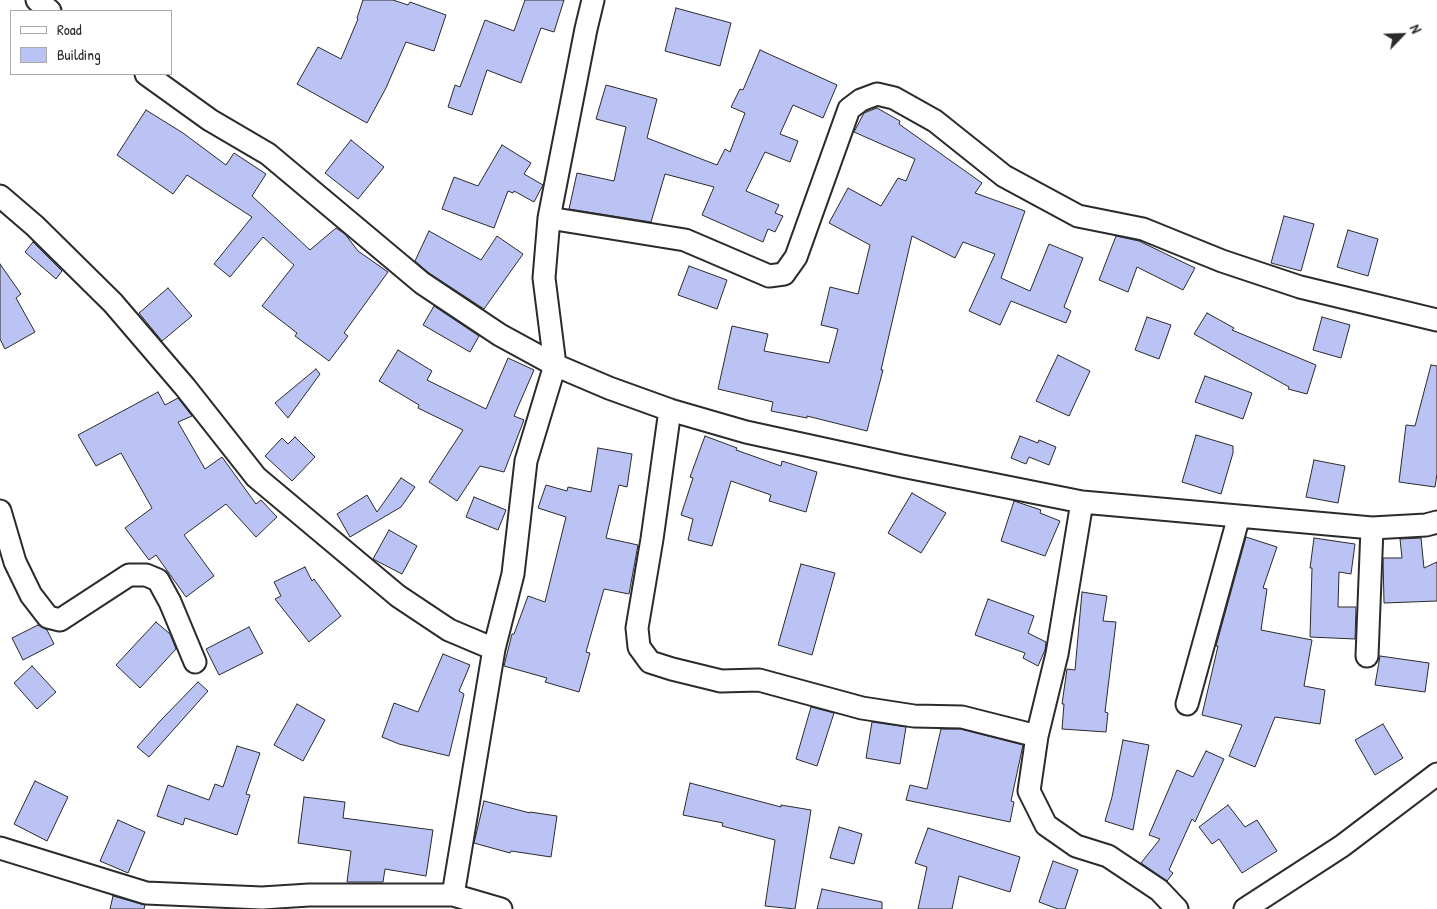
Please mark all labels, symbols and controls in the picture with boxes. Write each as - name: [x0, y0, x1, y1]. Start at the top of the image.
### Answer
- legend: [10, 10, 172, 75]
- north arrow: [1377, 10, 1427, 60]
- text: Road: [57, 19, 82, 40]
- text: N: [1406, 21, 1426, 36]
- text: Building: [57, 44, 101, 65]

